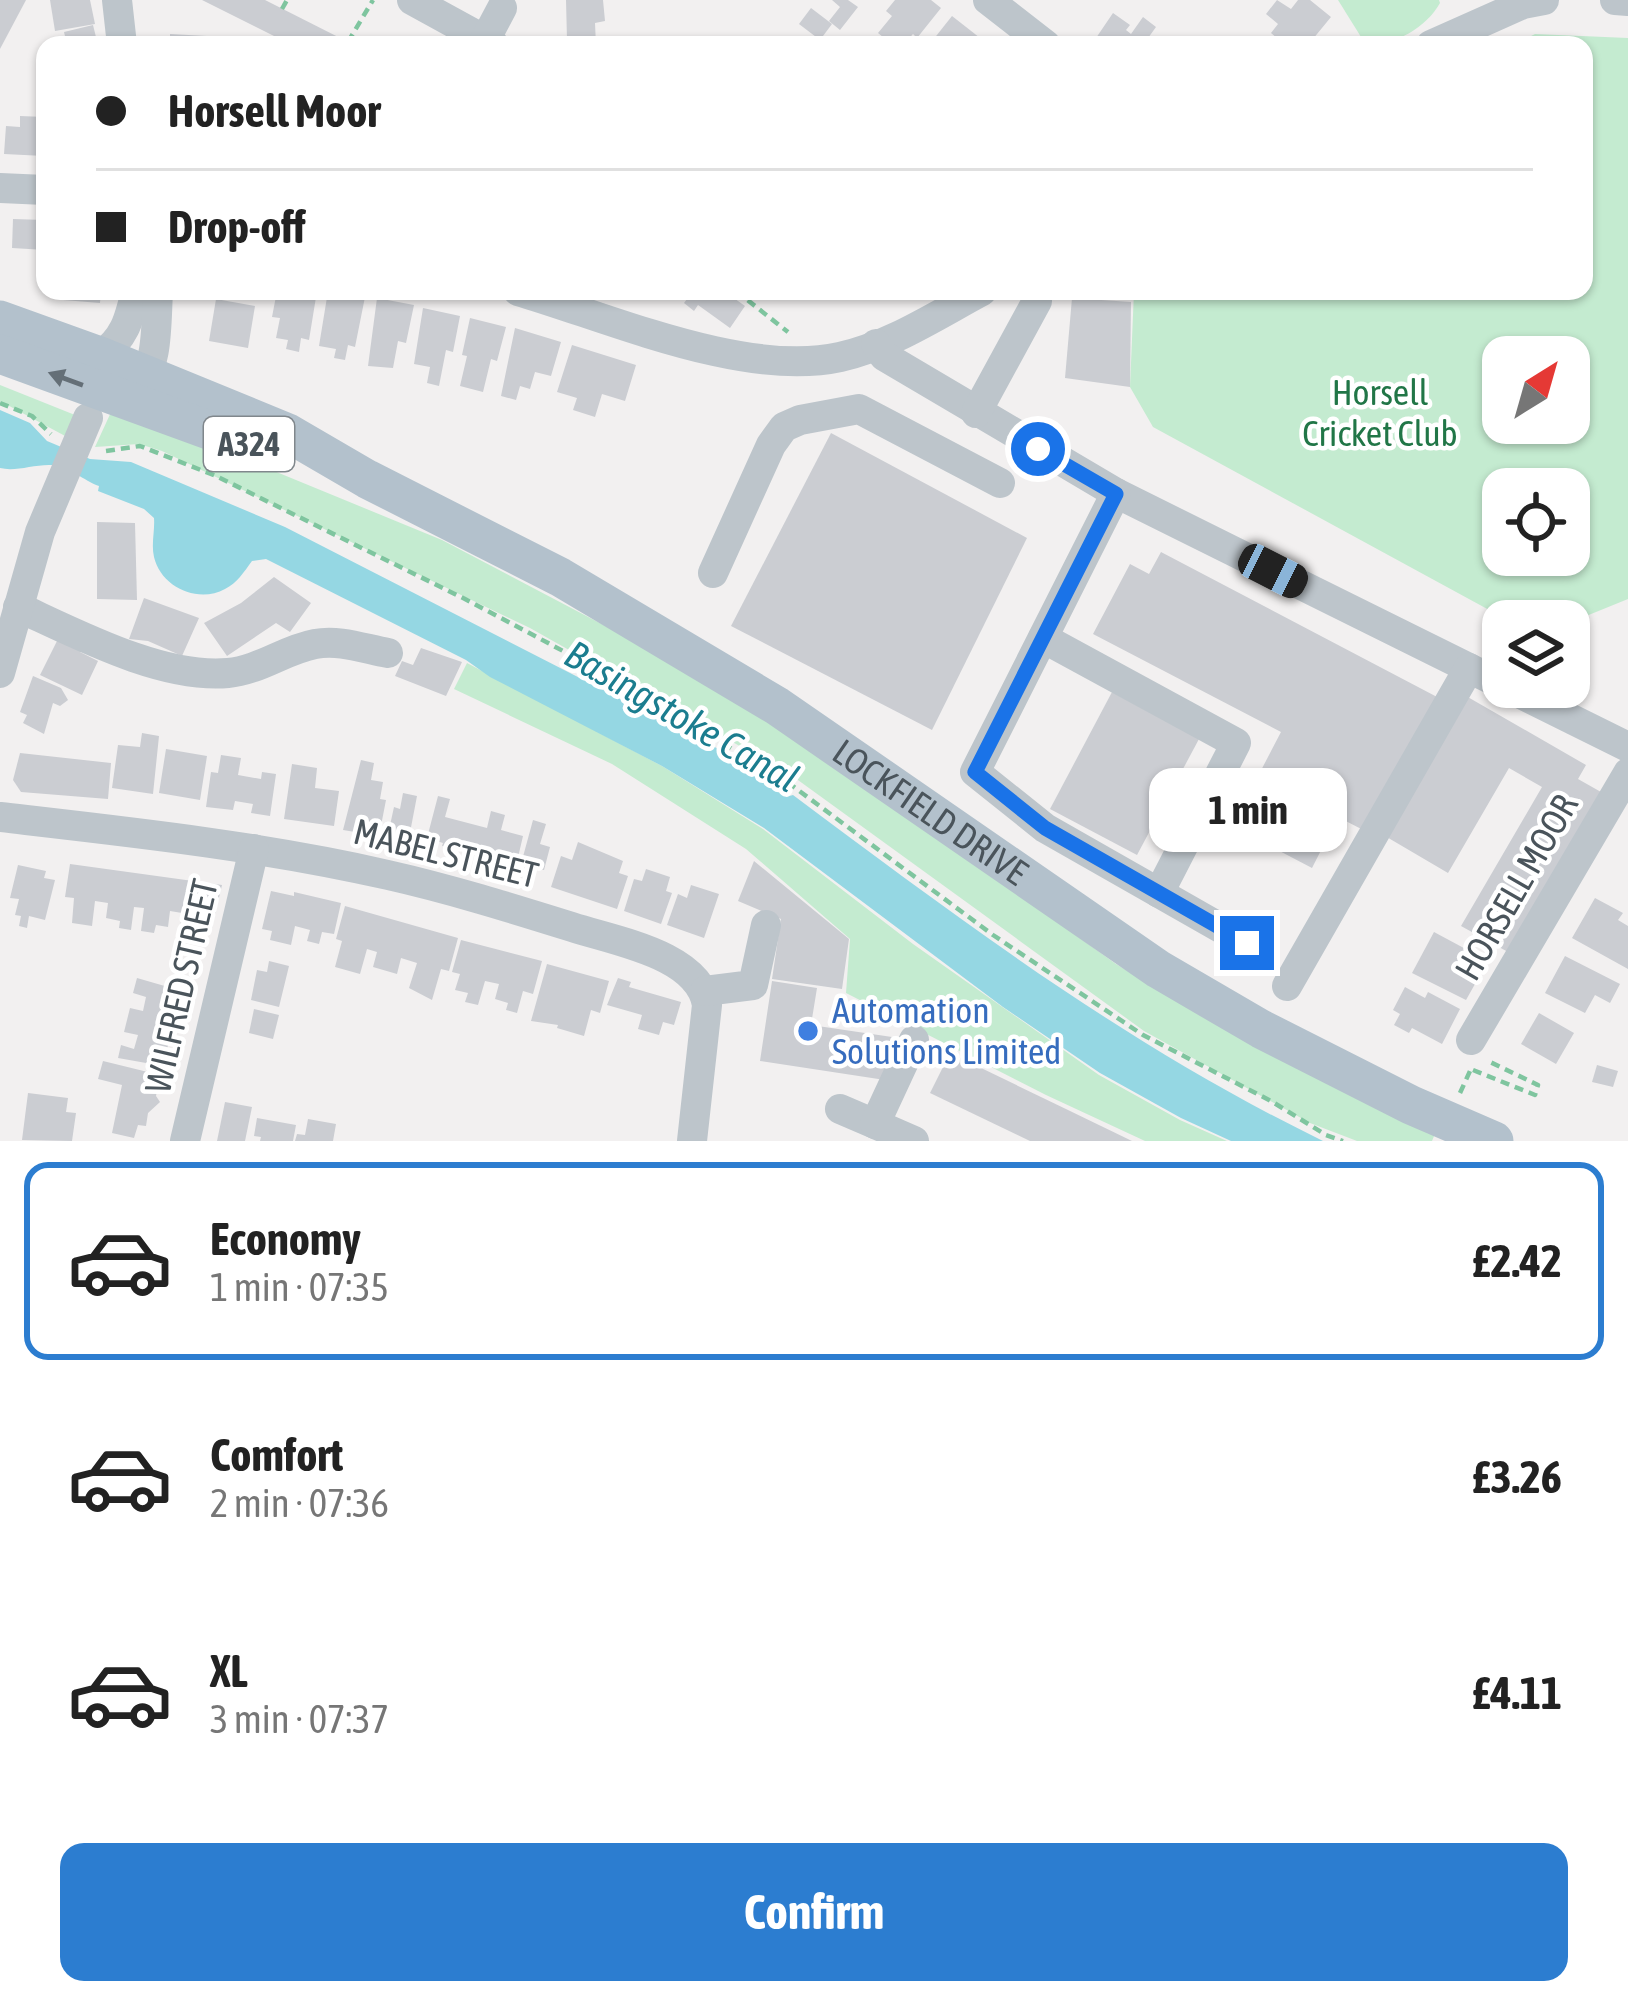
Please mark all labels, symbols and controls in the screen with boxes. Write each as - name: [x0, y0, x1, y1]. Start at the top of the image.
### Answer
- text: Horsell Moor: [168, 85, 381, 137]
- text: Drop-off: [168, 201, 306, 253]
- north arrow: [1482, 336, 1590, 444]
- map controls: [1482, 336, 1590, 708]
- one-way arrow: [48, 369, 84, 387]
- park label: Horsell Cricket Club: [1302, 371, 1458, 454]
- road number: A324: [204, 417, 294, 471]
- route start: [1011, 422, 1065, 476]
- button: locate: [1482, 468, 1590, 576]
- car: [1233, 539, 1313, 603]
- button: layers: [1482, 600, 1590, 708]
- water label: Basingstoke Canal: [558, 631, 806, 801]
- street label: LOCKFIELD DRIVE: [825, 730, 1035, 893]
- callout: 1 min: [1148, 769, 1346, 853]
- street label: HORSELL MOOR: [1446, 787, 1586, 987]
- text: 1 min: [1208, 788, 1288, 832]
- street label: MABEL STREET: [349, 810, 543, 896]
- street label: WILFRED STREET: [136, 875, 226, 1097]
- route end: [1220, 916, 1274, 970]
- place label: Automation Solutions Limited: [832, 989, 1061, 1072]
- marker: Automation Solutions Limited: [795, 1018, 821, 1044]
- icon: car: [66, 1207, 174, 1315]
- text: Economy: [210, 1213, 361, 1265]
- text: £2.42: [1472, 1235, 1562, 1287]
- text: 1 min · 07:35: [210, 1265, 389, 1309]
- icon: car: [66, 1423, 174, 1531]
- text: Comfort: [210, 1429, 343, 1481]
- text: £3.26: [1472, 1451, 1562, 1503]
- text: 2 min · 07:36: [210, 1481, 389, 1525]
- icon: car: [66, 1639, 174, 1747]
- text: XL: [210, 1645, 248, 1697]
- text: £4.11: [1472, 1667, 1562, 1719]
- text: 3 min · 07:37: [210, 1697, 389, 1741]
- button: Confirm: [60, 1843, 1568, 1981]

